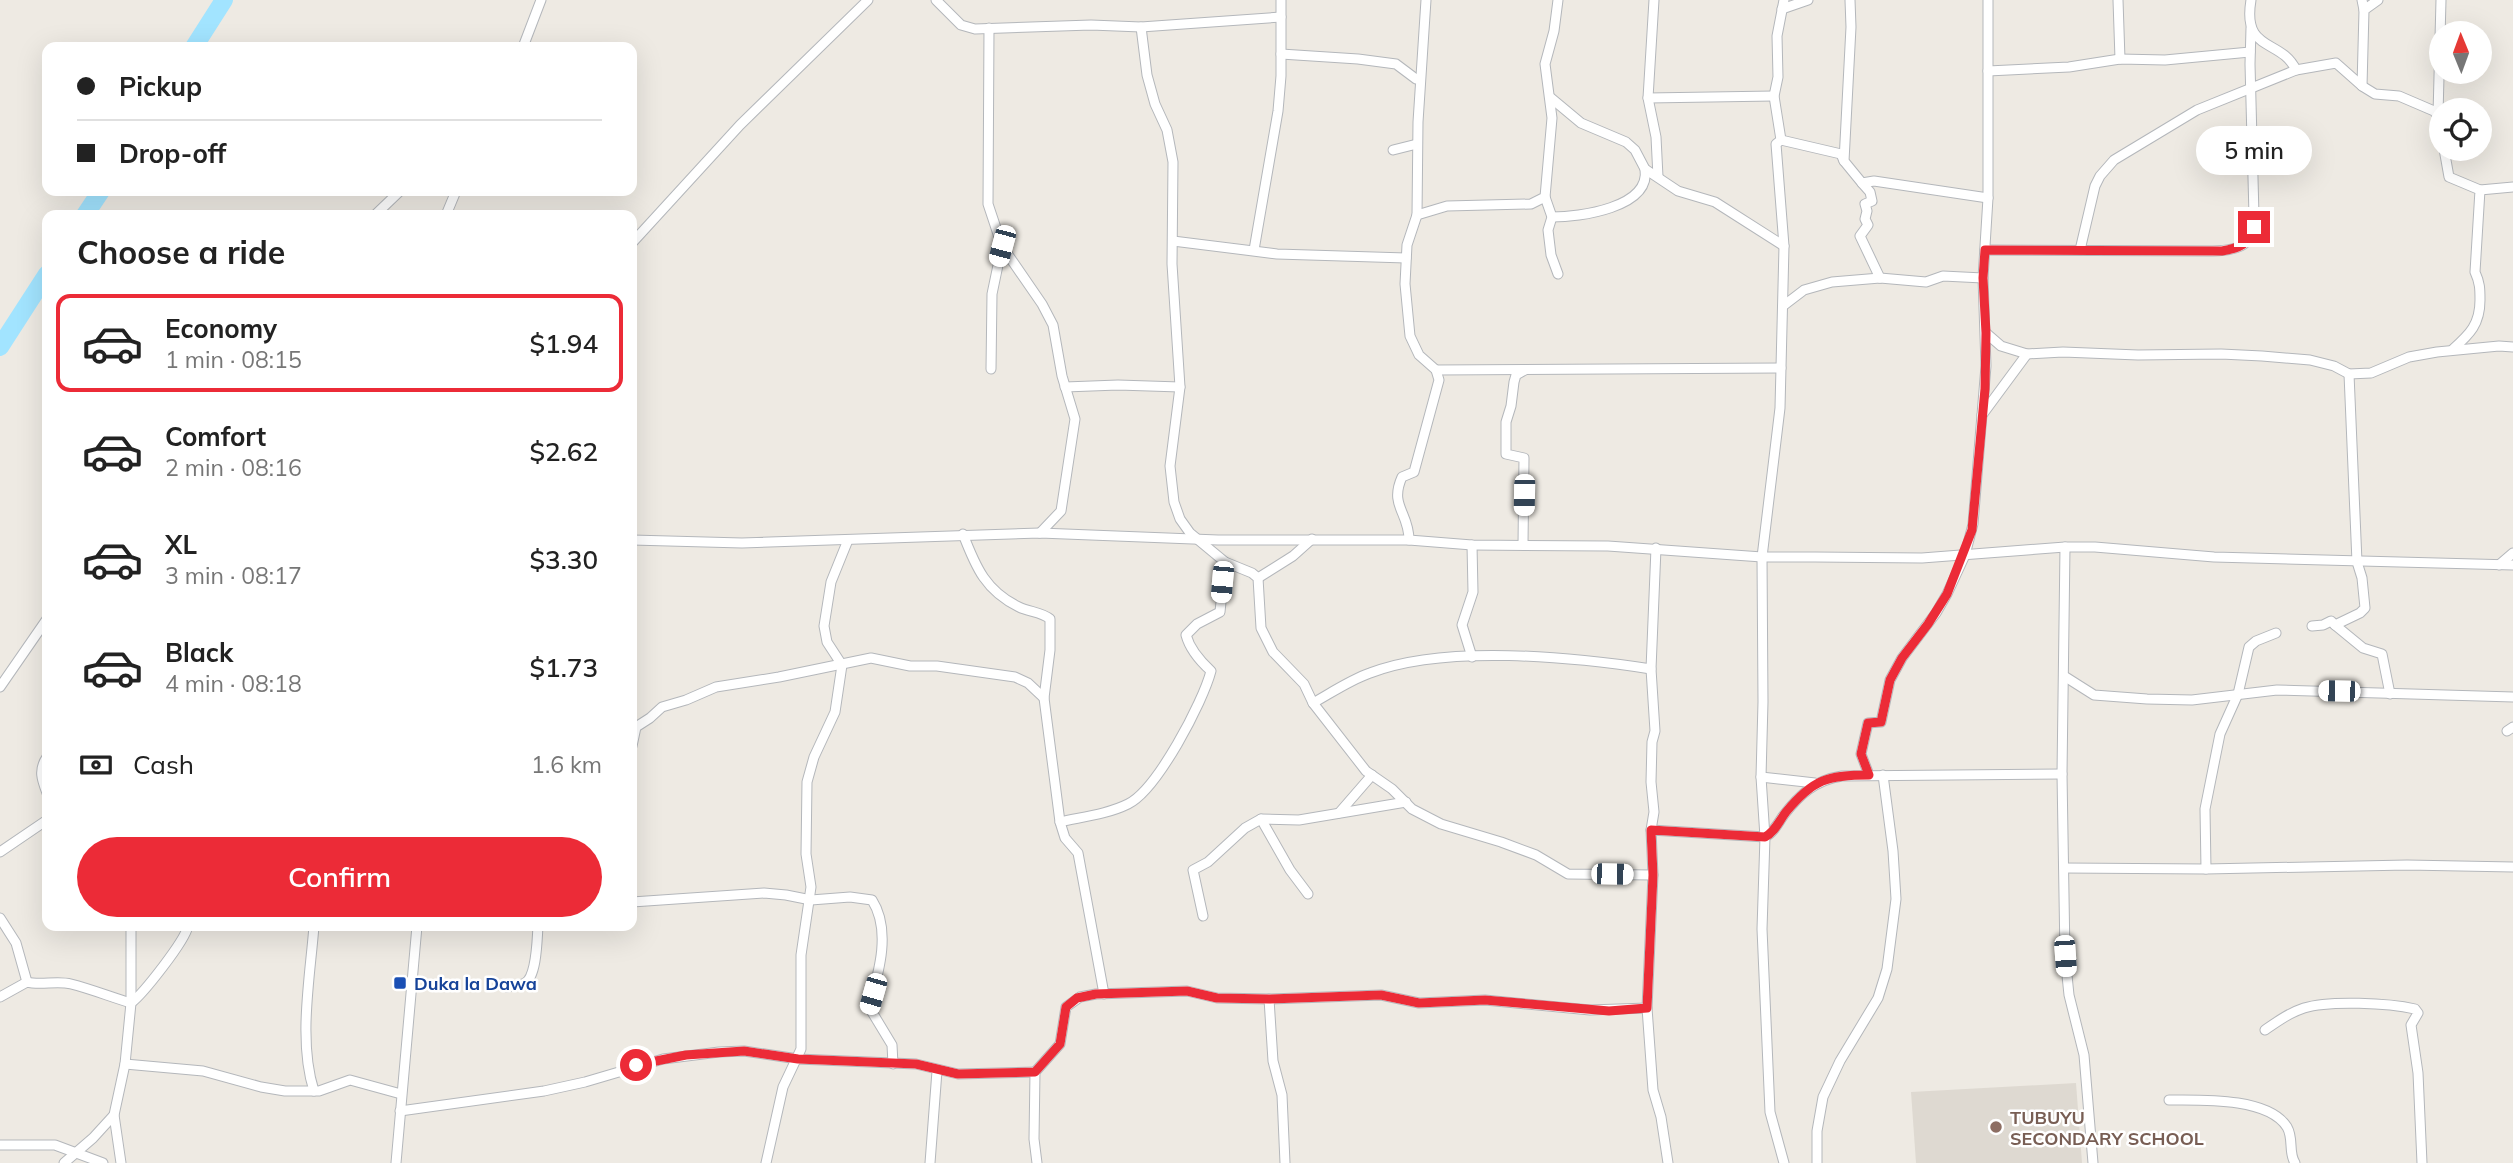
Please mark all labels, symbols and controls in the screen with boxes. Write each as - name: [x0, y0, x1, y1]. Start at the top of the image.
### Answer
- north arrow: [2429, 21, 2492, 84]
- map controls: [2429, 21, 2492, 161]
- text: Pickup: [119, 70, 202, 103]
- button: locate: [2429, 98, 2492, 161]
- callout: 5 min: [2196, 126, 2312, 174]
- text: 5 min: [2224, 136, 2284, 165]
- text: Drop-off: [119, 137, 226, 170]
- route end: [2238, 211, 2270, 243]
- car: [987, 223, 1018, 269]
- text: Choose a ride: [77, 232, 285, 272]
- icon: car: [81, 312, 144, 375]
- text: Economy: [165, 312, 277, 345]
- text: $1.94: [529, 327, 598, 360]
- text: 1 min · 08:15: [165, 345, 302, 374]
- icon: car: [81, 420, 144, 483]
- text: Comfort: [165, 420, 266, 453]
- text: $2.62: [529, 435, 598, 468]
- text: 2 min · 08:16: [165, 453, 302, 482]
- car: [1514, 474, 1535, 516]
- icon: car: [81, 528, 144, 591]
- text: XL: [165, 528, 197, 561]
- text: $3.30: [529, 543, 598, 576]
- car: [1210, 560, 1235, 604]
- text: 3 min · 08:17: [165, 561, 302, 590]
- icon: car: [81, 636, 144, 699]
- text: Black: [165, 636, 233, 669]
- text: $1.73: [529, 651, 598, 684]
- text: 4 min · 08:18: [165, 669, 302, 698]
- car: [2318, 680, 2361, 702]
- icon: cash: [77, 746, 115, 784]
- text: Cash: [133, 748, 194, 781]
- text: 1.6 km: [531, 750, 602, 779]
- button: Confirm: [77, 837, 602, 917]
- car: [1591, 863, 1634, 885]
- car: [2054, 934, 2077, 978]
- car: [858, 971, 889, 1017]
- place label: Duka la Dawa: [414, 972, 537, 995]
- marker: Duka la Dawa: [392, 975, 408, 991]
- route start: [620, 1049, 652, 1081]
- place label: TUBUYU SECONDARY SCHOOL: [2010, 1106, 2204, 1150]
- marker: TUBUYU SECONDARY SCHOOL: [1988, 1119, 2004, 1135]

